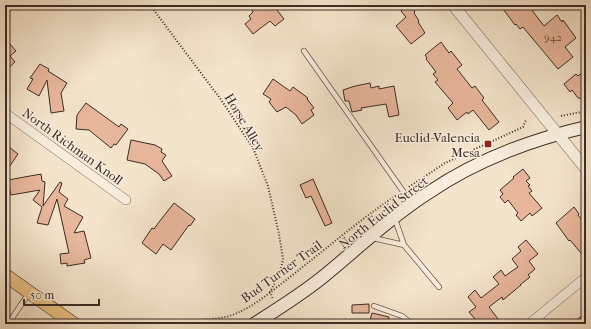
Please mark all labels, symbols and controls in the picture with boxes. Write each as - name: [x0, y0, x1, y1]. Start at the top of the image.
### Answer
- house number: 942: [544, 31, 562, 44]
- street label: Horse Alley: [221, 91, 268, 155]
- street label: North Richman Knoll: [20, 105, 126, 188]
- place label: Euclid-Valencia Mesa: [395, 130, 481, 160]
- marker: Euclid-Valencia Mesa: [483, 139, 493, 149]
- street label: North Euclid Street: [336, 173, 431, 252]
- street label: Bud Turner Trail: [238, 237, 325, 306]
- scale bar: [24, 281, 99, 307]
- text: 50 m: [30, 288, 54, 302]

